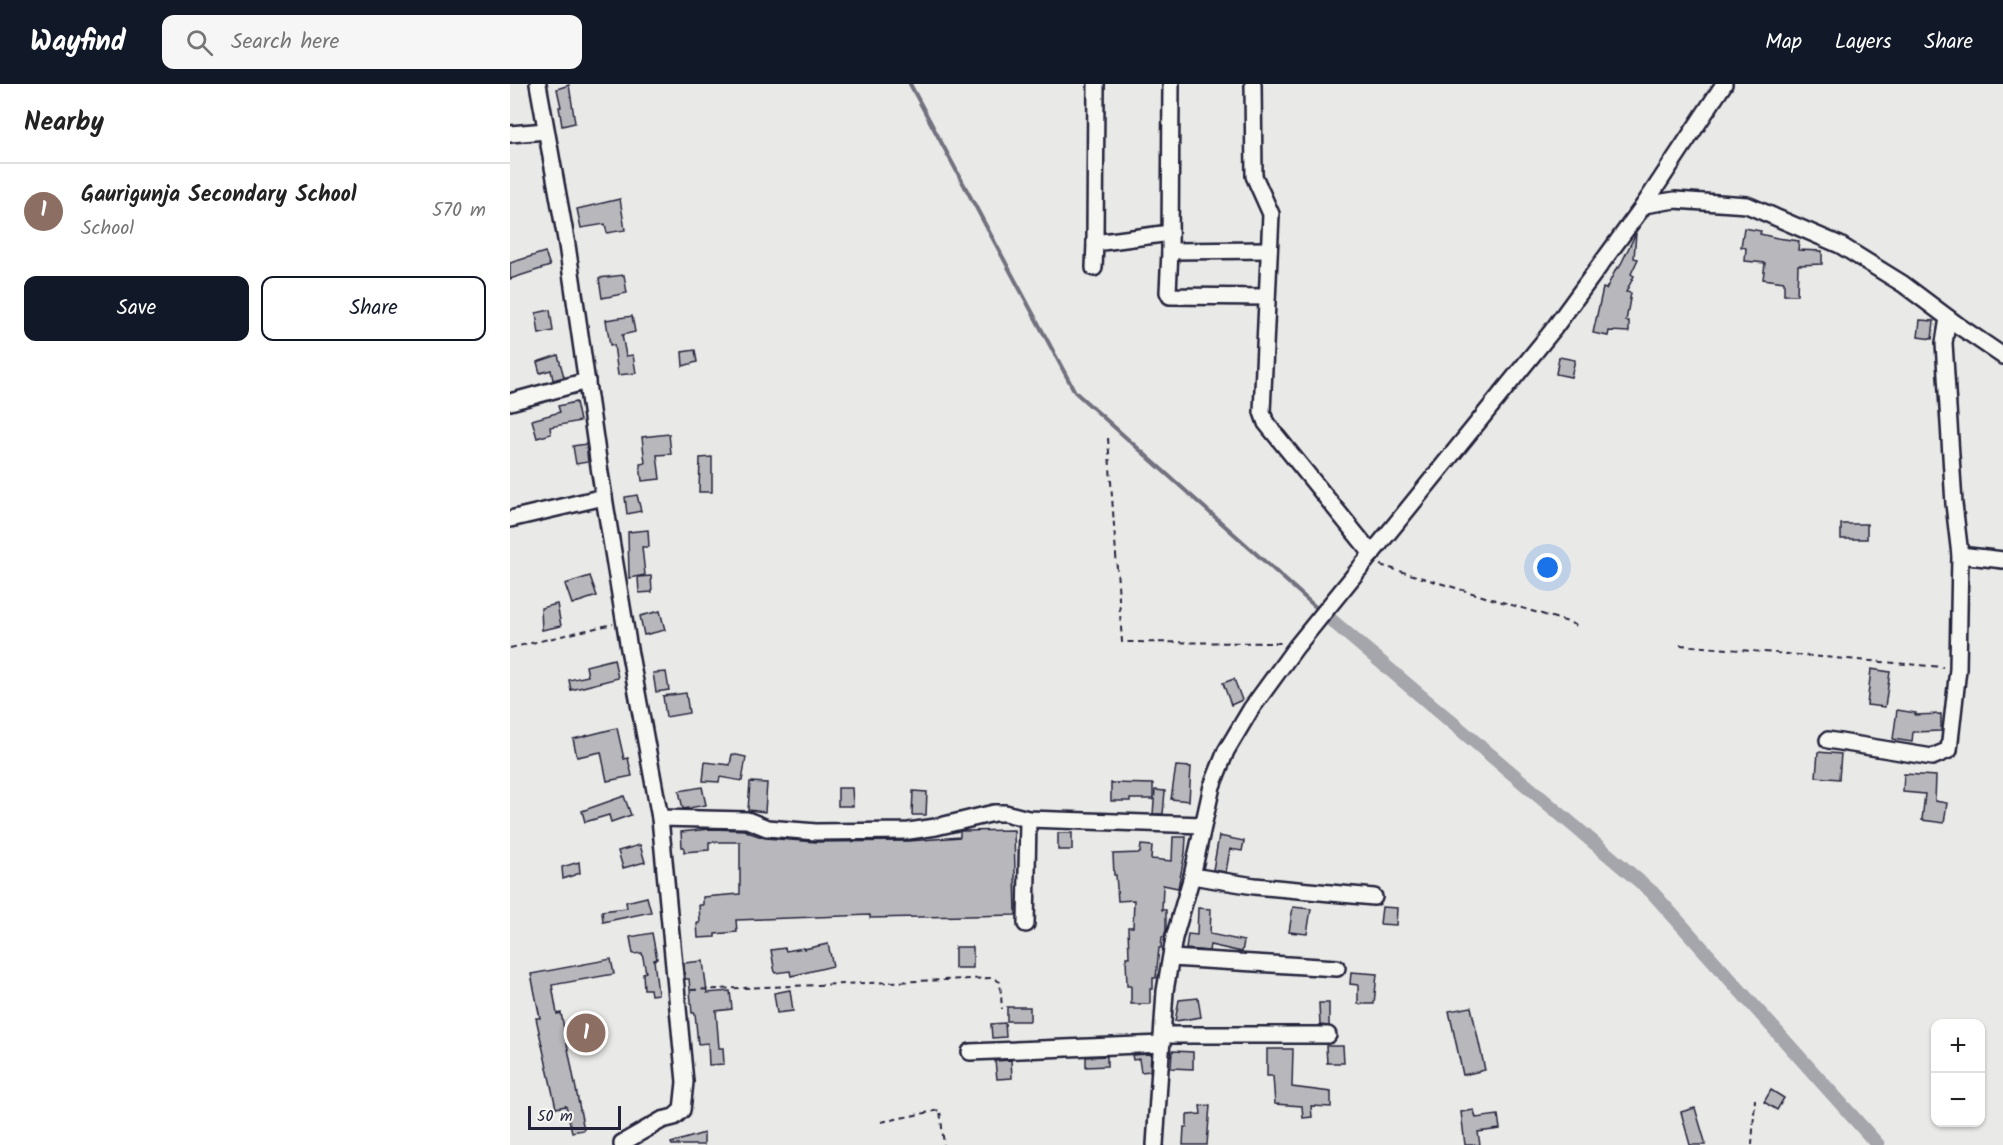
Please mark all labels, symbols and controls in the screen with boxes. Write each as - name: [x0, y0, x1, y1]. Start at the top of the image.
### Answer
- search box: [162, 15, 582, 69]
- text: Wayfind: [30, 20, 126, 65]
- text: Search here: [231, 25, 339, 60]
- icon: search: [183, 26, 216, 59]
- text: Map: [1765, 26, 1802, 59]
- text: Layers: [1835, 26, 1891, 59]
- text: Share: [1924, 26, 1973, 59]
- text: Nearby: [24, 102, 104, 144]
- text: Gaurigunja Secondary School: [81, 178, 357, 213]
- text: 1: [40, 195, 47, 227]
- text: 570 m: [432, 195, 486, 227]
- text: School: [81, 213, 134, 245]
- button: Save: [24, 276, 249, 341]
- button: Share: [261, 276, 486, 341]
- your location: [1533, 553, 1562, 582]
- pin: 1: [566, 1010, 606, 1056]
- map controls: [1931, 1019, 1985, 1127]
- button: +: [1931, 1019, 1985, 1073]
- button: −: [1931, 1073, 1985, 1127]
- scale bar: [528, 1103, 621, 1130]
- text: 50 m: [537, 1104, 573, 1129]

